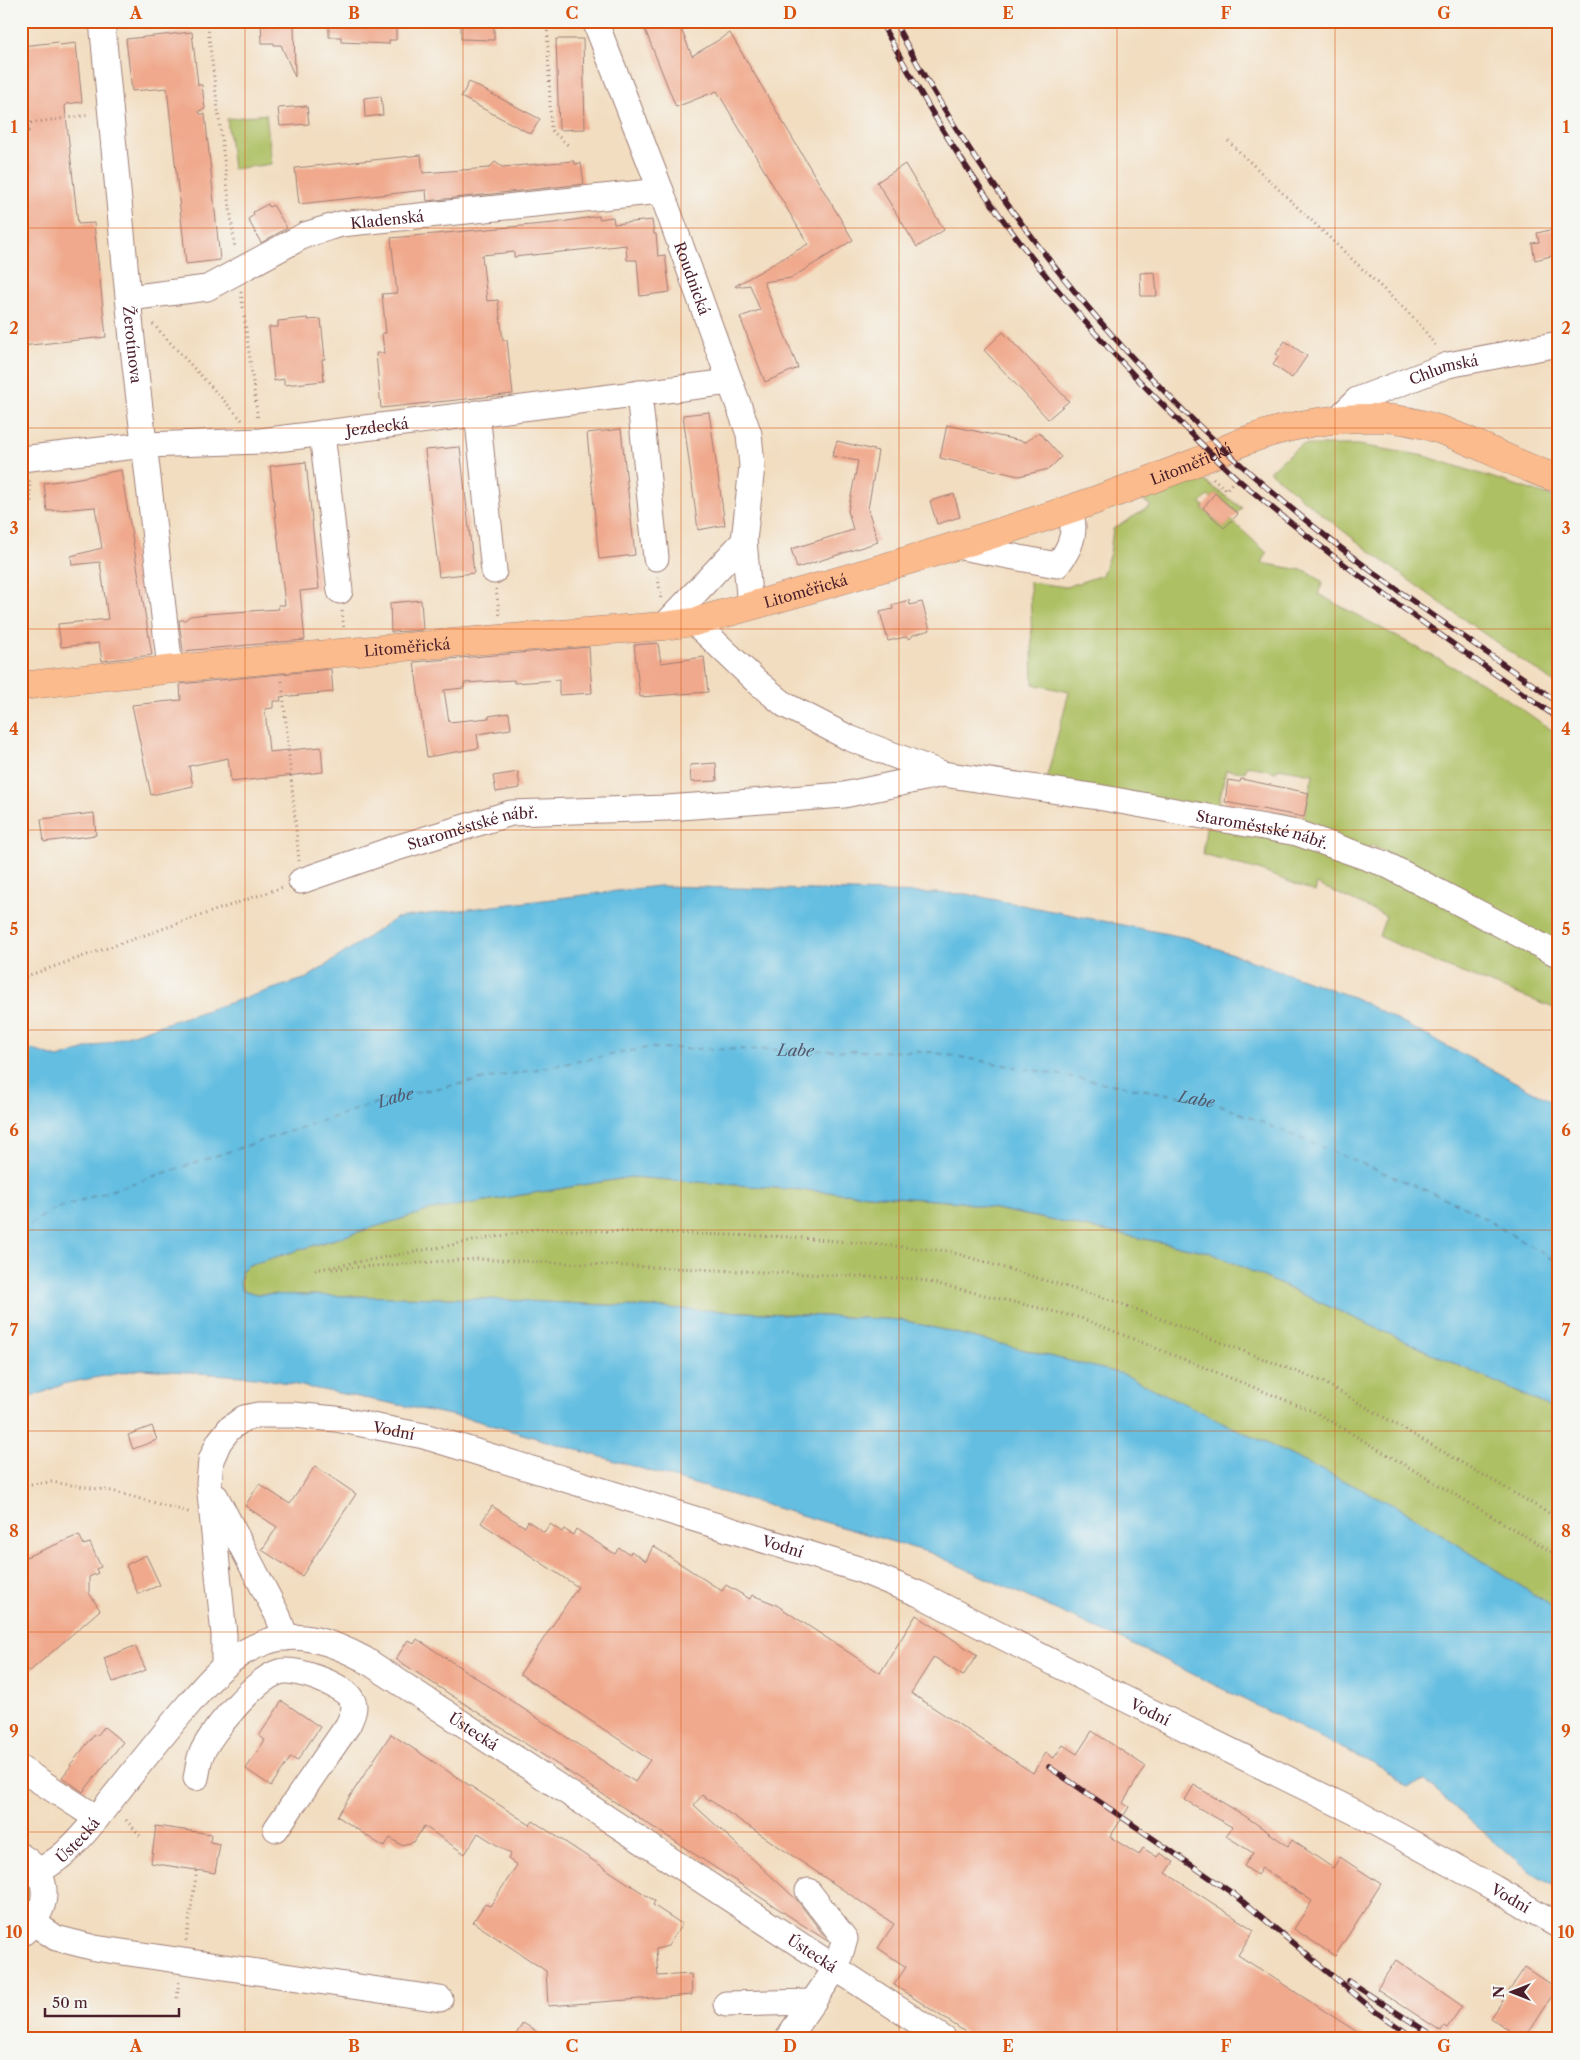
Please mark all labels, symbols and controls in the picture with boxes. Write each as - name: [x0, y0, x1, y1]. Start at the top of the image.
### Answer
- text: A: [129, 3, 143, 23]
- text: B: [348, 3, 360, 23]
- text: C: [566, 3, 578, 23]
- text: D: [783, 3, 797, 23]
- text: E: [1002, 3, 1014, 23]
- text: F: [1221, 3, 1232, 23]
- text: G: [1437, 3, 1451, 23]
- text: 1: [10, 117, 18, 137]
- text: 1: [1562, 117, 1570, 137]
- street label: Kladenská: [349, 206, 425, 232]
- street label: Roudnická: [671, 239, 715, 317]
- street label: Žerotínova: [119, 305, 147, 384]
- text: 2: [9, 318, 19, 338]
- text: 2: [1561, 318, 1571, 338]
- street label: Chlumská: [1406, 350, 1480, 389]
- street label: Jezdecká: [343, 413, 410, 440]
- street label: Litoměřická: [1148, 438, 1235, 489]
- text: 3: [9, 518, 19, 538]
- text: 3: [1561, 518, 1571, 538]
- street label: Litoměřická: [761, 569, 850, 612]
- street label: Litoměřická: [363, 634, 451, 660]
- text: 4: [9, 719, 19, 739]
- text: 4: [1561, 719, 1571, 739]
- street label: Staroměstské nábř.: [405, 803, 538, 854]
- street label: Staroměstské nábř.: [1195, 805, 1331, 853]
- text: 5: [10, 919, 19, 939]
- text: 5: [1562, 919, 1571, 939]
- water label: Labe: [775, 1040, 815, 1060]
- water label: Labe: [373, 1083, 416, 1112]
- water label: Labe: [1175, 1086, 1217, 1112]
- text: 6: [9, 1120, 19, 1140]
- text: 6: [1561, 1120, 1571, 1140]
- text: 7: [10, 1320, 19, 1340]
- text: 7: [1562, 1320, 1571, 1340]
- street label: Vodní: [371, 1417, 417, 1444]
- text: 8: [9, 1521, 19, 1541]
- text: 8: [1561, 1521, 1571, 1541]
- street label: Vodní: [759, 1530, 806, 1561]
- street label: Vodní: [1127, 1693, 1174, 1729]
- street label: Ústecká: [445, 1708, 502, 1754]
- text: 9: [9, 1721, 19, 1741]
- text: 9: [1561, 1721, 1571, 1741]
- street label: Ústecká: [51, 1813, 103, 1867]
- street label: Vodní: [1487, 1879, 1534, 1917]
- text: 10: [5, 1922, 23, 1942]
- text: 10: [1557, 1922, 1575, 1942]
- street label: Ústecká: [784, 1930, 841, 1976]
- north arrow: [1488, 1968, 1538, 2018]
- scale bar: [45, 1985, 179, 2017]
- text: N: [1490, 1986, 1508, 1998]
- text: 50 m: [52, 1993, 88, 2012]
- text: A: [129, 2036, 143, 2056]
- text: B: [348, 2036, 360, 2056]
- text: C: [566, 2036, 578, 2056]
- text: D: [783, 2036, 797, 2056]
- text: E: [1002, 2036, 1014, 2056]
- text: F: [1221, 2036, 1232, 2056]
- text: G: [1437, 2036, 1451, 2056]

